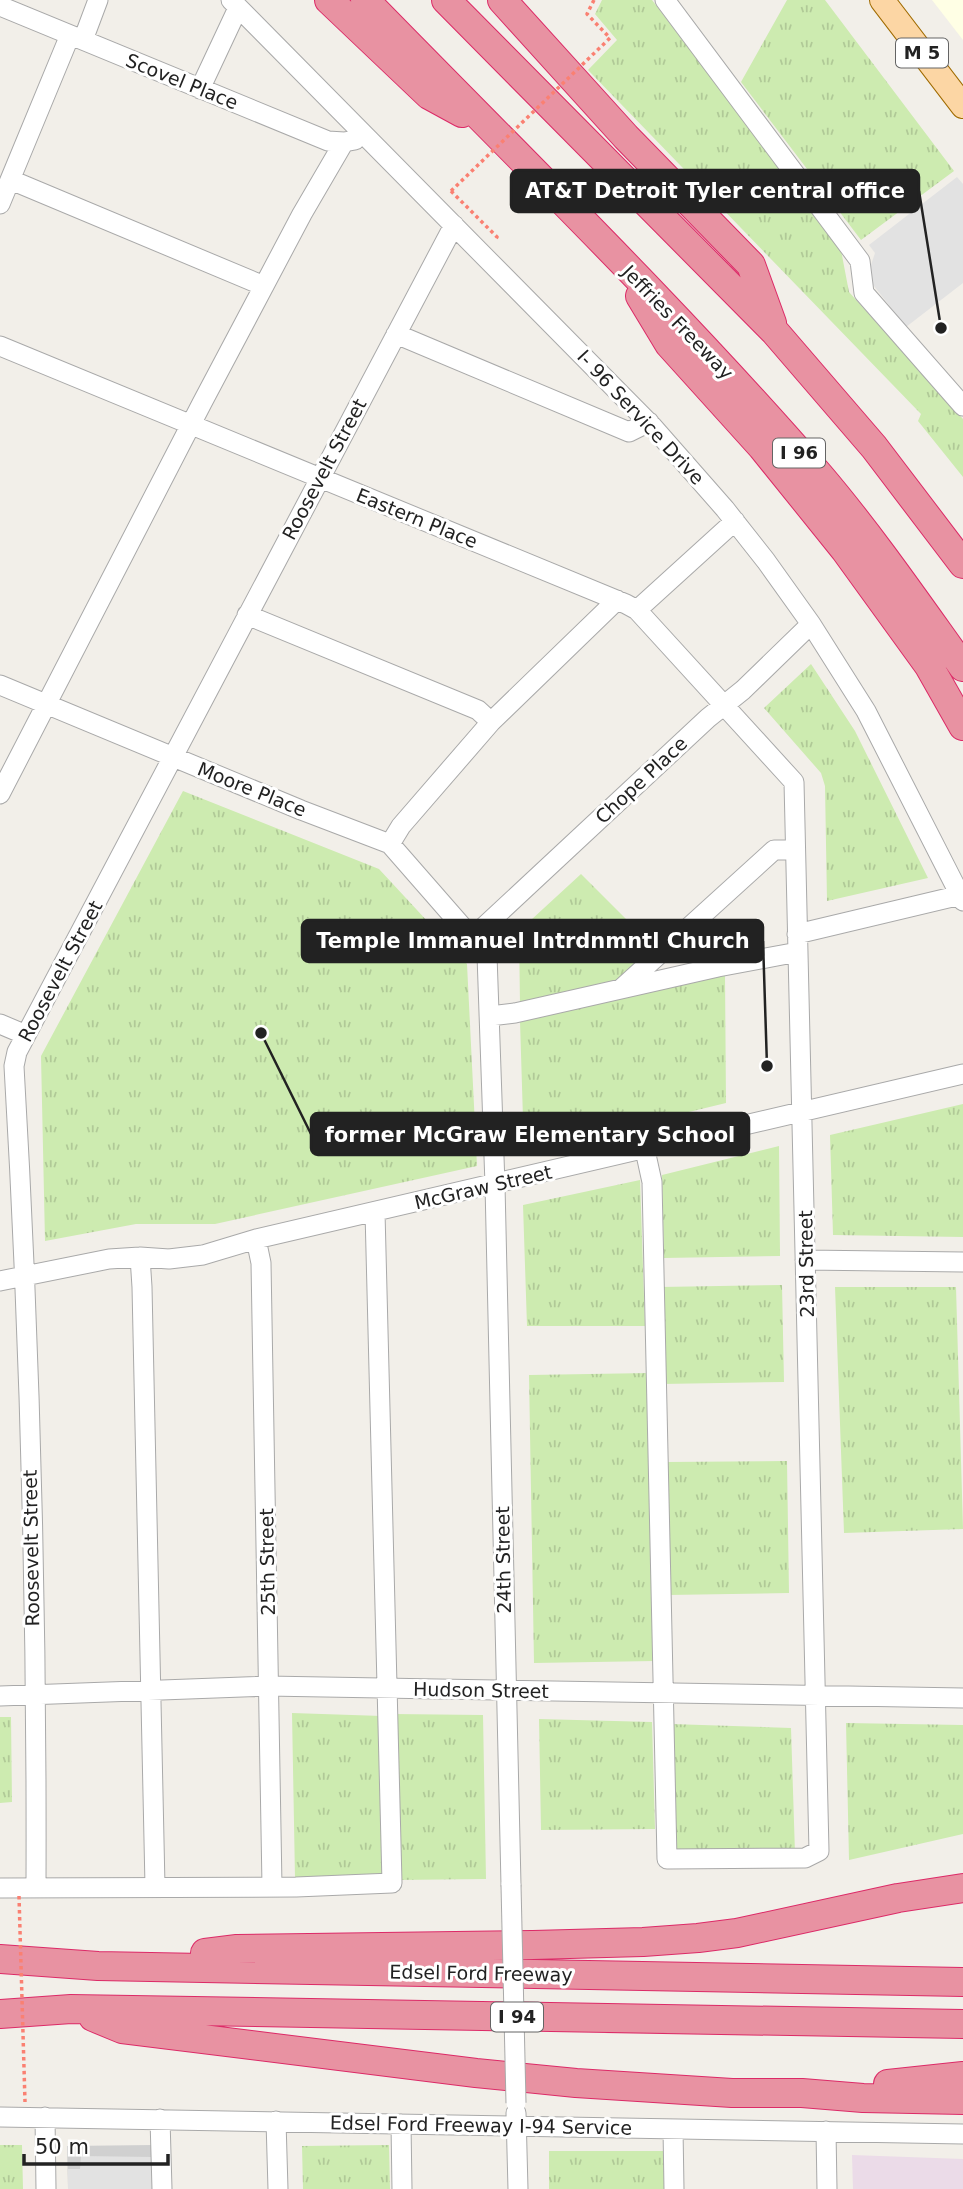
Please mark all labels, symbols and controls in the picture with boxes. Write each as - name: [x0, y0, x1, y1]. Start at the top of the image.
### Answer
- road number: M 5: [896, 38, 948, 68]
- street label: Scovel Place: [123, 49, 241, 113]
- callout: AT&T Detroit Tyler central office: [511, 170, 919, 212]
- text: AT&T Detroit Tyler central office: [525, 179, 905, 203]
- street label: Jeffries Freeway: [617, 260, 738, 384]
- street label: I- 96 Service Drive: [573, 345, 709, 489]
- street label: Roosevelt Street: [278, 395, 370, 543]
- road number: I 96: [773, 438, 825, 467]
- street label: Eastern Place: [353, 484, 481, 552]
- street label: Chope Place: [591, 732, 691, 828]
- street label: Moore Place: [194, 757, 310, 821]
- street label: Roosevelt Street: [14, 897, 106, 1045]
- callout: Temple Immanuel Intrdnmntl Church: [302, 920, 763, 962]
- text: Temple Immanuel Intrdnmntl Church: [316, 929, 750, 953]
- callout: former McGraw Elementary School: [311, 1113, 749, 1155]
- text: former McGraw Elementary School: [325, 1123, 735, 1147]
- street label: McGraw Street: [412, 1160, 554, 1214]
- street label: 23rd Street: [794, 1210, 818, 1318]
- street label: Roosevelt Street: [19, 1470, 43, 1626]
- street label: 24th Street: [491, 1506, 515, 1614]
- street label: 25th Street: [255, 1508, 279, 1616]
- street label: Hudson Street: [413, 1678, 549, 1702]
- street label: Edsel Ford Freeway: [389, 1960, 573, 1986]
- road number: I 94: [491, 2003, 543, 2032]
- street label: Edsel Ford Freeway I-94 Service: [330, 2111, 632, 2139]
- scale bar: [24, 2122, 168, 2166]
- text: 50 m: [35, 2135, 89, 2159]

